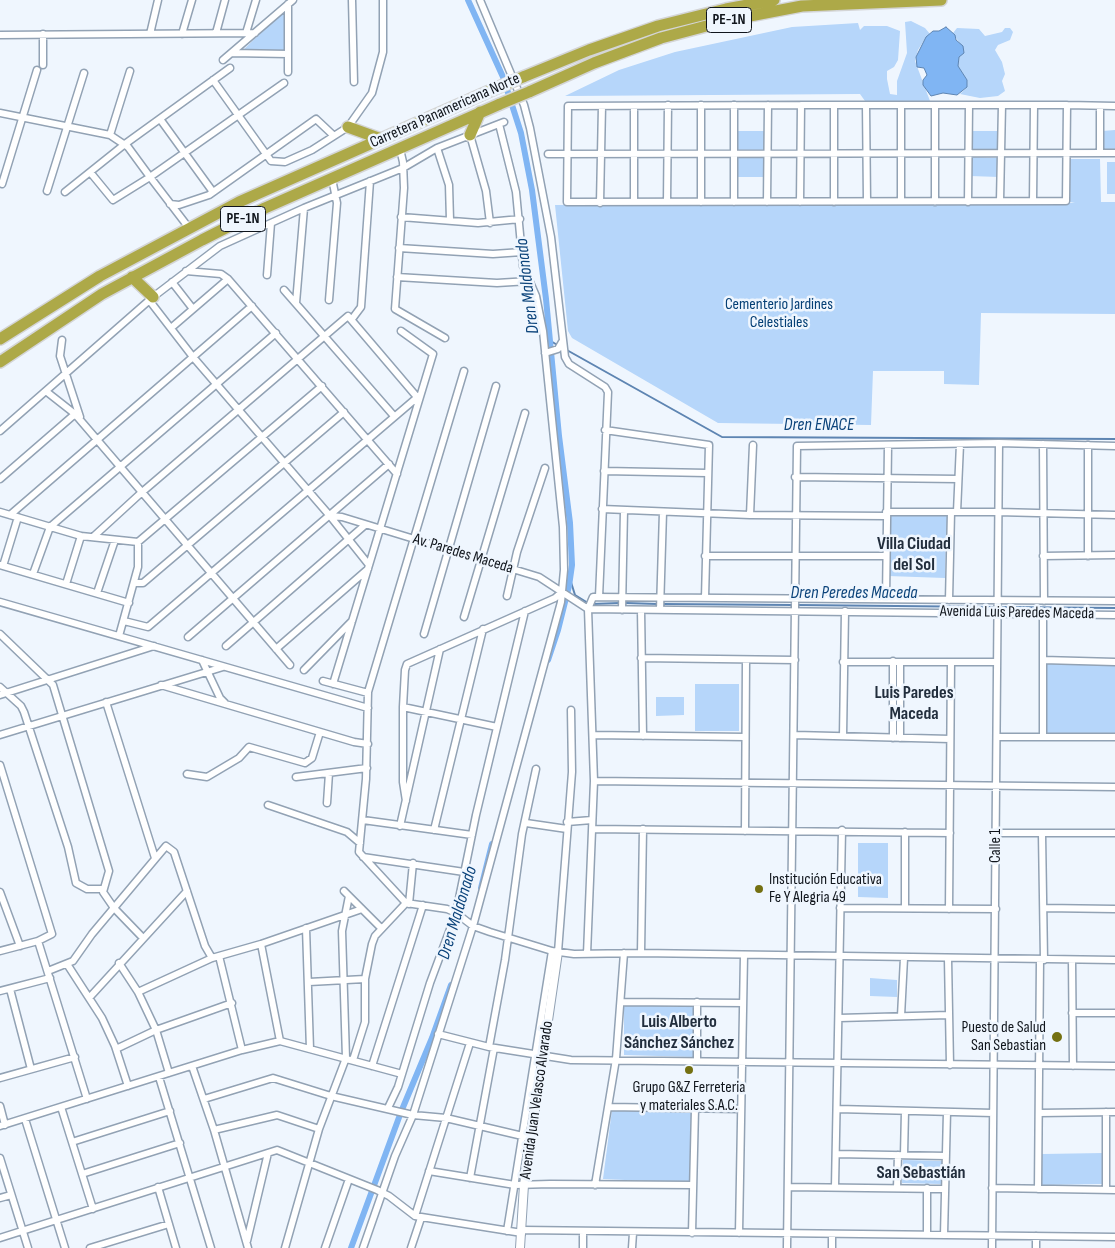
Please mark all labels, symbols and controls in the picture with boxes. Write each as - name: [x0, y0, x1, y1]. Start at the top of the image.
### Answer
- road number: PE-1N: [706, 8, 752, 32]
- street label: Carretera Panamericana Norte: [367, 69, 523, 153]
- road number: PE-1N: [220, 206, 266, 232]
- water label: Dren Maldonado: [511, 237, 545, 335]
- park label: Cementerio Jardines Celestiales: [725, 295, 833, 333]
- water label: Dren ENACE: [784, 414, 854, 436]
- street label: Av. Paredes Maceda: [411, 530, 515, 578]
- district label: Villa Ciudad del Sol: [877, 533, 951, 576]
- water label: Dren Peredes Maceda: [790, 582, 918, 604]
- street label: Avenida Luis Paredes Maceda: [940, 602, 1094, 624]
- district label: Luis Paredes Maceda: [874, 682, 954, 724]
- street label: Calle 1: [986, 829, 1006, 863]
- water label: Dren Maldonado: [434, 864, 482, 962]
- place label: Institución Educativa Fe Y Alegria 49: [769, 870, 882, 908]
- marker: Institución Educativa Fe Y Alegria 49: [753, 883, 765, 895]
- district label: Luis Alberto Sánchez Sánchez: [624, 1011, 734, 1054]
- place label: Puesto de Salud San Sebastian: [961, 1018, 1046, 1056]
- street label: Avenida Juan Velasco Alvarado: [516, 1020, 558, 1180]
- marker: Puesto de Salud San Sebastian: [1050, 1030, 1064, 1044]
- marker: Grupo G&Z Ferreteria y materiales S.A.C.: [683, 1064, 695, 1076]
- place label: Grupo G&Z Ferreteria y materiales S.A.C.: [633, 1078, 745, 1116]
- district label: San Sebastián: [876, 1162, 966, 1184]

